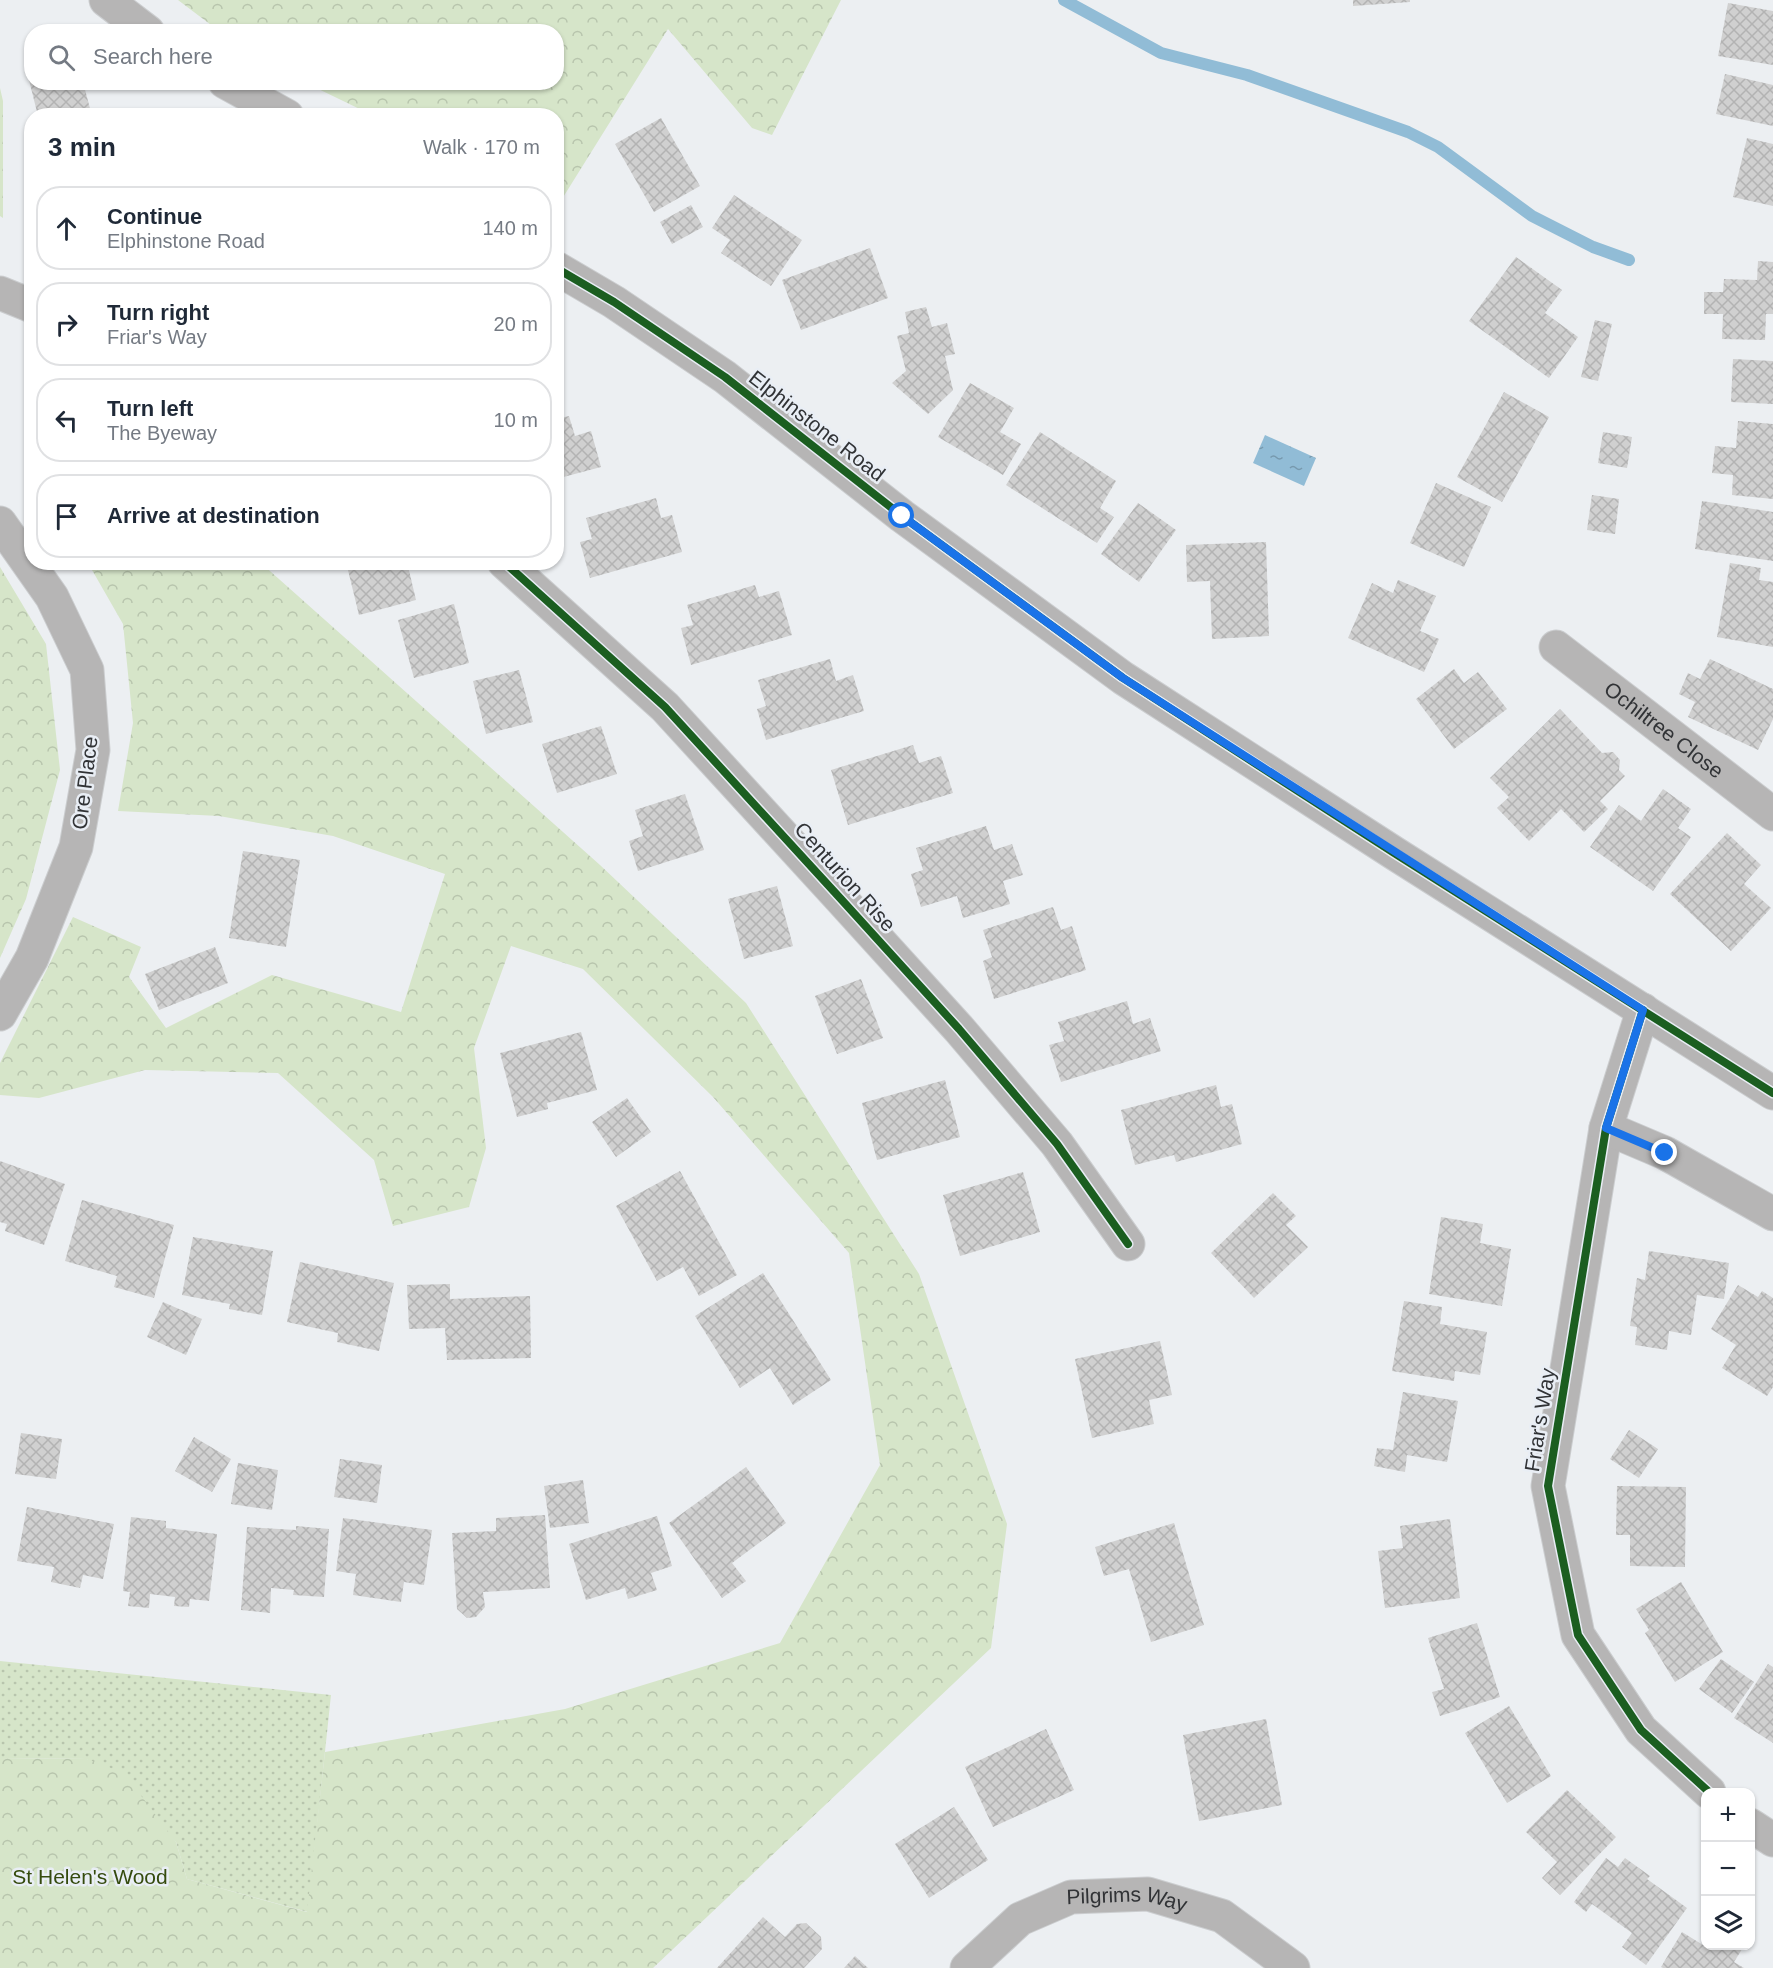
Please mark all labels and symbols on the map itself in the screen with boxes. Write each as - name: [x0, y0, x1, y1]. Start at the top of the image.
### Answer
- street label: Elphinstone Road: [745, 366, 890, 486]
- route start: [888, 502, 914, 528]
- street label: Ochiltree Close: [1600, 677, 1728, 782]
- street label: Ore Place: [67, 735, 102, 831]
- street label: Centurion Rise: [790, 817, 900, 936]
- route end: [1651, 1139, 1677, 1165]
- street label: Friar's Way: [1520, 1366, 1559, 1473]
- park label: St Helen's Wood: [12, 1865, 168, 1888]
- street label: Pilgrims Way: [1066, 1882, 1190, 1916]

